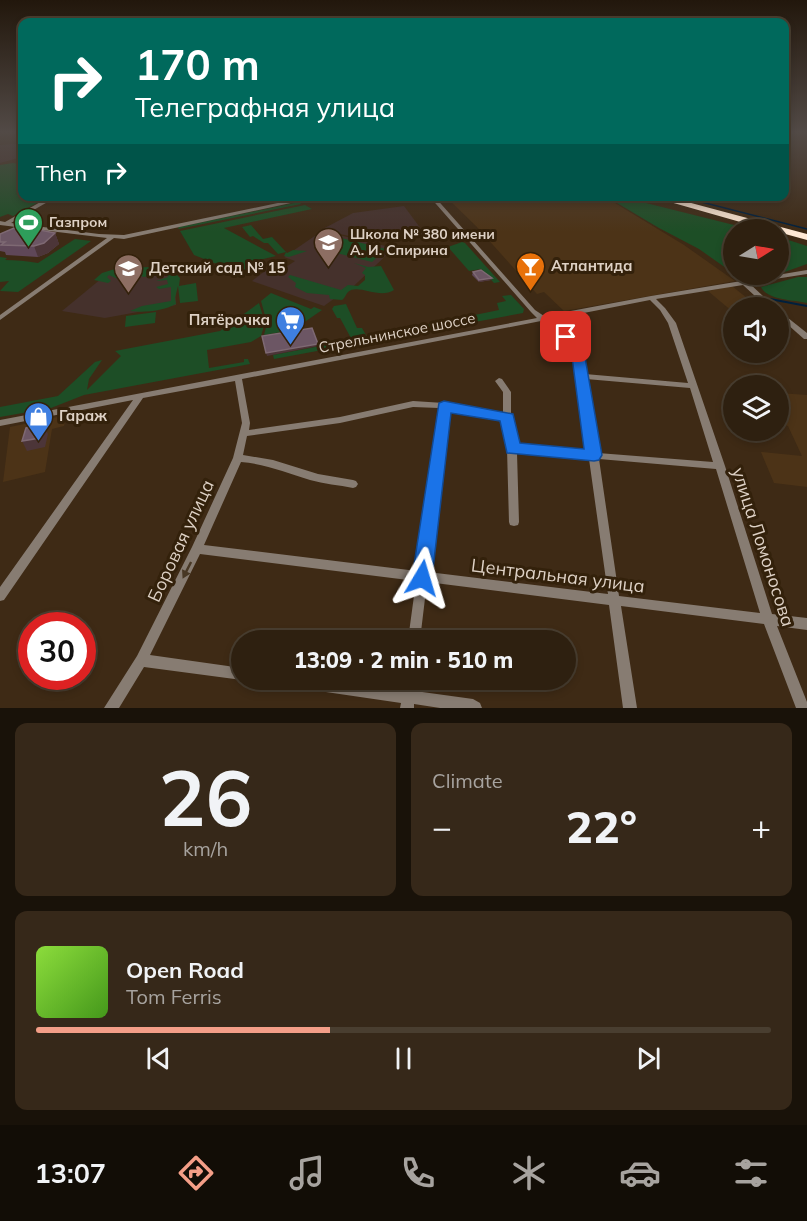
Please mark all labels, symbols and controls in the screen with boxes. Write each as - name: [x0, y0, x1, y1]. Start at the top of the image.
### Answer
- text: 170 m: [135, 38, 260, 91]
- icon: right: [36, 42, 114, 120]
- text: Телеграфная улица: [135, 90, 395, 124]
- icon: right: [99, 156, 132, 189]
- text: Then: [36, 159, 87, 187]
- sports icon: Газпром: [12, 206, 44, 248]
- place label: Газпром: [49, 213, 107, 231]
- north arrow: [723, 219, 789, 285]
- map controls: [723, 219, 789, 441]
- place label: Школа № 380 имени А. И. Спирина: [350, 225, 495, 259]
- school or university icon: Школа № 380 имени А. И. Спирина: [313, 226, 345, 268]
- bar icon: Атлантида: [514, 250, 546, 292]
- school or university icon: Детский сад № 15: [112, 252, 144, 294]
- place label: Атлантида: [551, 256, 632, 275]
- place label: Детский сад № 15: [149, 258, 286, 277]
- button: sound: [723, 297, 789, 363]
- supermarket icon: Пятёрочка: [275, 304, 307, 346]
- street label: Стрельнинское шоссе: [317, 308, 477, 357]
- place label: Пятёрочка: [189, 310, 270, 329]
- pin: [540, 311, 591, 362]
- icon: arrive: [549, 320, 582, 353]
- button: layers: [723, 375, 789, 441]
- shop icon: Гараж: [22, 400, 54, 442]
- place label: Гараж: [59, 406, 107, 425]
- street label: улица Ломоносова: [727, 464, 800, 629]
- street label: Боровая улица: [142, 476, 219, 606]
- position arrow: [390, 546, 454, 610]
- street label: Центральная улица: [470, 553, 646, 598]
- one-way arrow: [182, 561, 191, 578]
- speed limit sign: 30: [18, 612, 96, 690]
- text: 13:09 · 2 min · 510 m: [294, 646, 513, 674]
- text: 26: [159, 748, 252, 846]
- text: Climate: [432, 768, 503, 793]
- text: 22°: [566, 798, 637, 854]
- text: −: [432, 806, 452, 847]
- text: +: [751, 806, 771, 847]
- text: km/h: [183, 836, 228, 861]
- text: Open Road: [126, 956, 244, 984]
- text: Tom Ferris: [126, 984, 222, 1009]
- icon: previous: [142, 1042, 175, 1075]
- icon: pause: [387, 1042, 420, 1075]
- icon: next: [632, 1042, 665, 1075]
- icon: directions: [175, 1152, 217, 1194]
- icon: music: [286, 1152, 328, 1194]
- icon: phone: [397, 1152, 439, 1194]
- icon: climate: [508, 1152, 550, 1194]
- icon: car: [619, 1152, 661, 1194]
- icon: filters: [730, 1152, 772, 1194]
- text: 13:07: [35, 1156, 106, 1190]

